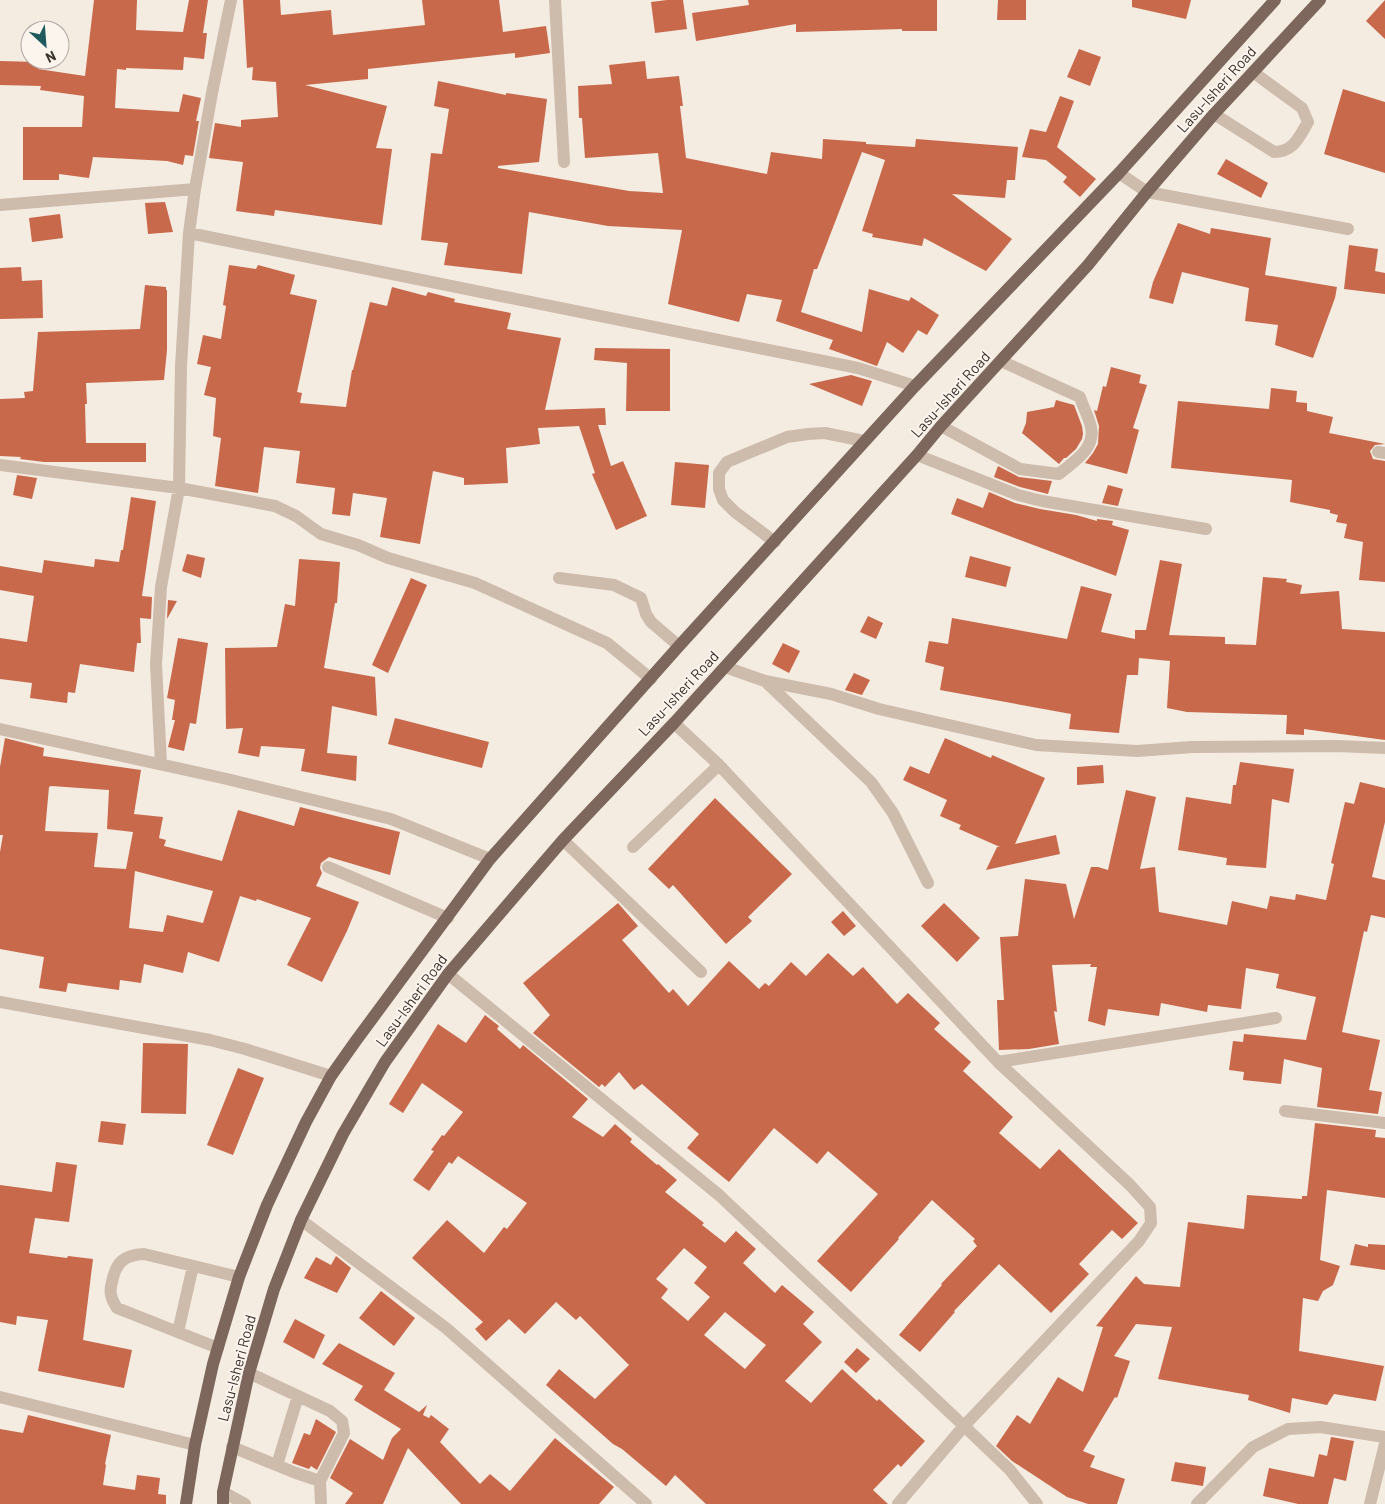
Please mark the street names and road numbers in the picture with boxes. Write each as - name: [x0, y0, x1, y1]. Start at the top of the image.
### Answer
- street label: Lasu-Isheri Road: [1173, 42, 1259, 136]
- street label: Lasu-Isheri Road: [907, 347, 993, 441]
- street label: Lasu-Isheri Road: [634, 647, 722, 739]
- street label: Lasu-Isheri Road: [371, 950, 451, 1050]
- street label: Lasu-Isheri Road: [213, 1313, 259, 1423]

